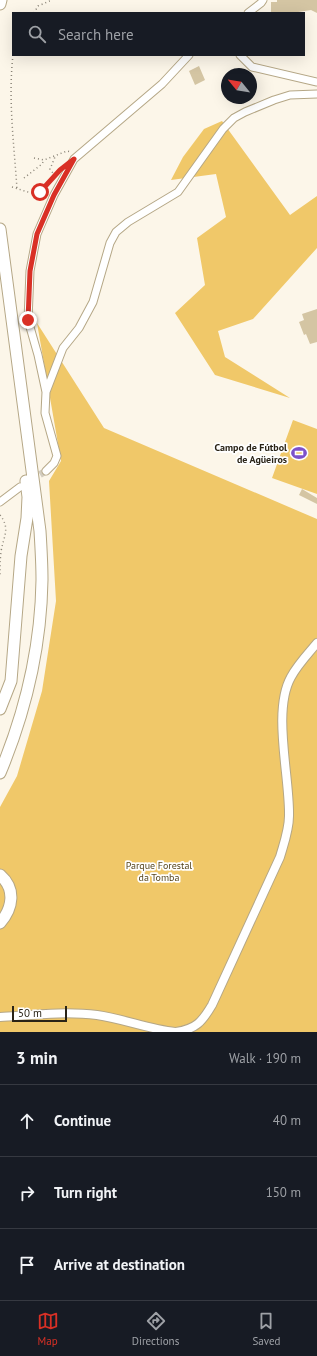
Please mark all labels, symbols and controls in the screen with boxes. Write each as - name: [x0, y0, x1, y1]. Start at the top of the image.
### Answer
- search box: [12, 12, 305, 56]
- icon: search: [26, 23, 48, 45]
- text: Search here: [58, 25, 134, 44]
- north arrow: [221, 68, 257, 104]
- route start: [31, 183, 49, 201]
- route end: [19, 311, 37, 329]
- place label: Campo de Fútbol de Agüeiros: [215, 441, 287, 466]
- sports icon: Campo de Fútbol de Agüeiros: [290, 444, 308, 462]
- park label: Parque Forestal da Tomba: [126, 859, 192, 884]
- scale bar: [12, 1004, 67, 1023]
- text: 50 m: [18, 1006, 42, 1020]
- text: 3 min: [16, 1047, 57, 1069]
- text: Walk · 190 m: [229, 1050, 301, 1067]
- icon: ahead: [16, 1110, 38, 1132]
- text: Continue: [54, 1111, 111, 1130]
- text: 40 m: [273, 1112, 301, 1129]
- icon: right: [16, 1182, 38, 1204]
- text: Turn right: [54, 1183, 117, 1202]
- text: 150 m: [266, 1184, 301, 1201]
- icon: arrive: [16, 1254, 38, 1276]
- text: Arrive at destination: [54, 1255, 185, 1274]
- tab: Map: [37, 1310, 59, 1348]
- tab: Directions: [132, 1310, 179, 1348]
- tab: Saved: [252, 1310, 280, 1348]

